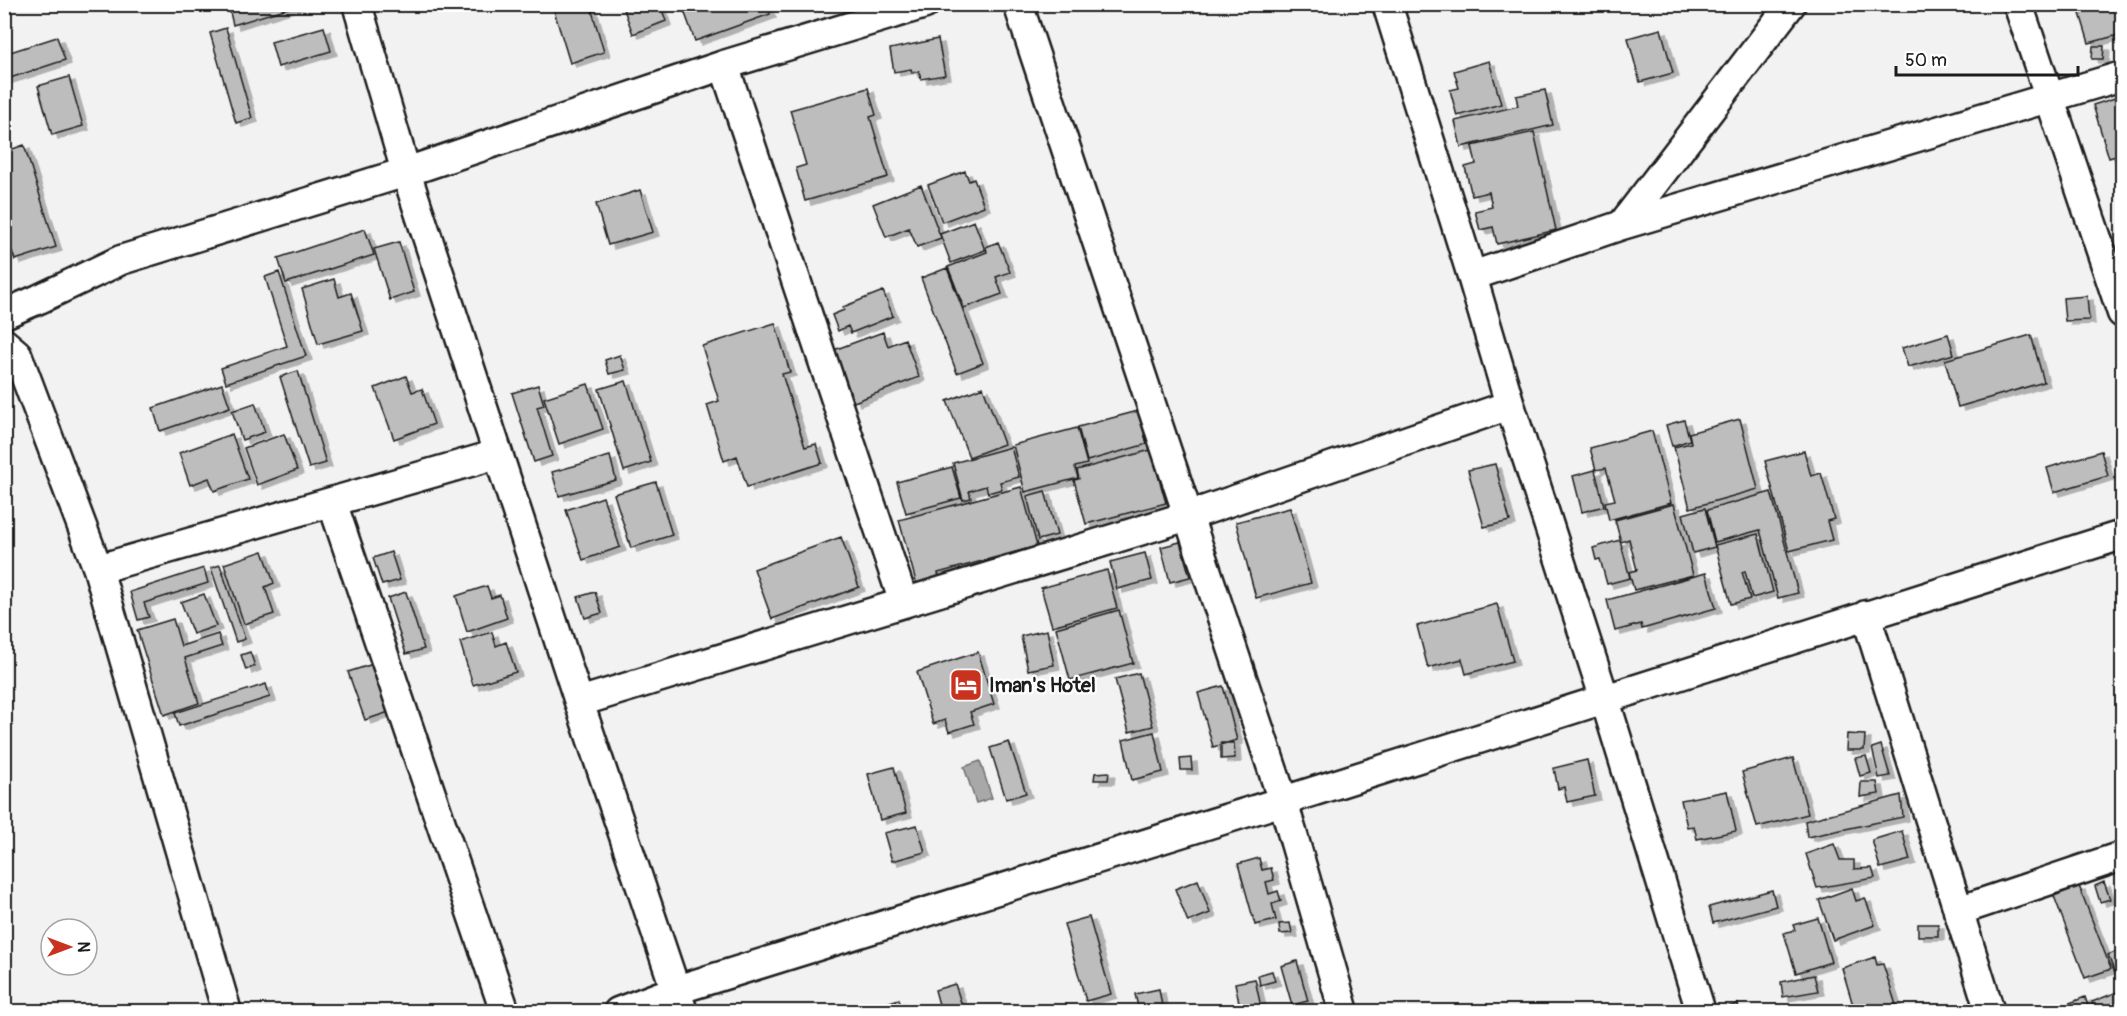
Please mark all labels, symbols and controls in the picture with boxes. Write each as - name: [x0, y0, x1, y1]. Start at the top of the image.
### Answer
- scale bar: [1896, 39, 2078, 77]
- text: 50 m: [1905, 49, 1947, 72]
- hotel icon: Iman's Hotel: [948, 667, 984, 703]
- place label: Iman's Hotel: [989, 673, 1096, 698]
- north arrow: [39, 917, 99, 977]
- text: N: [73, 942, 93, 953]

